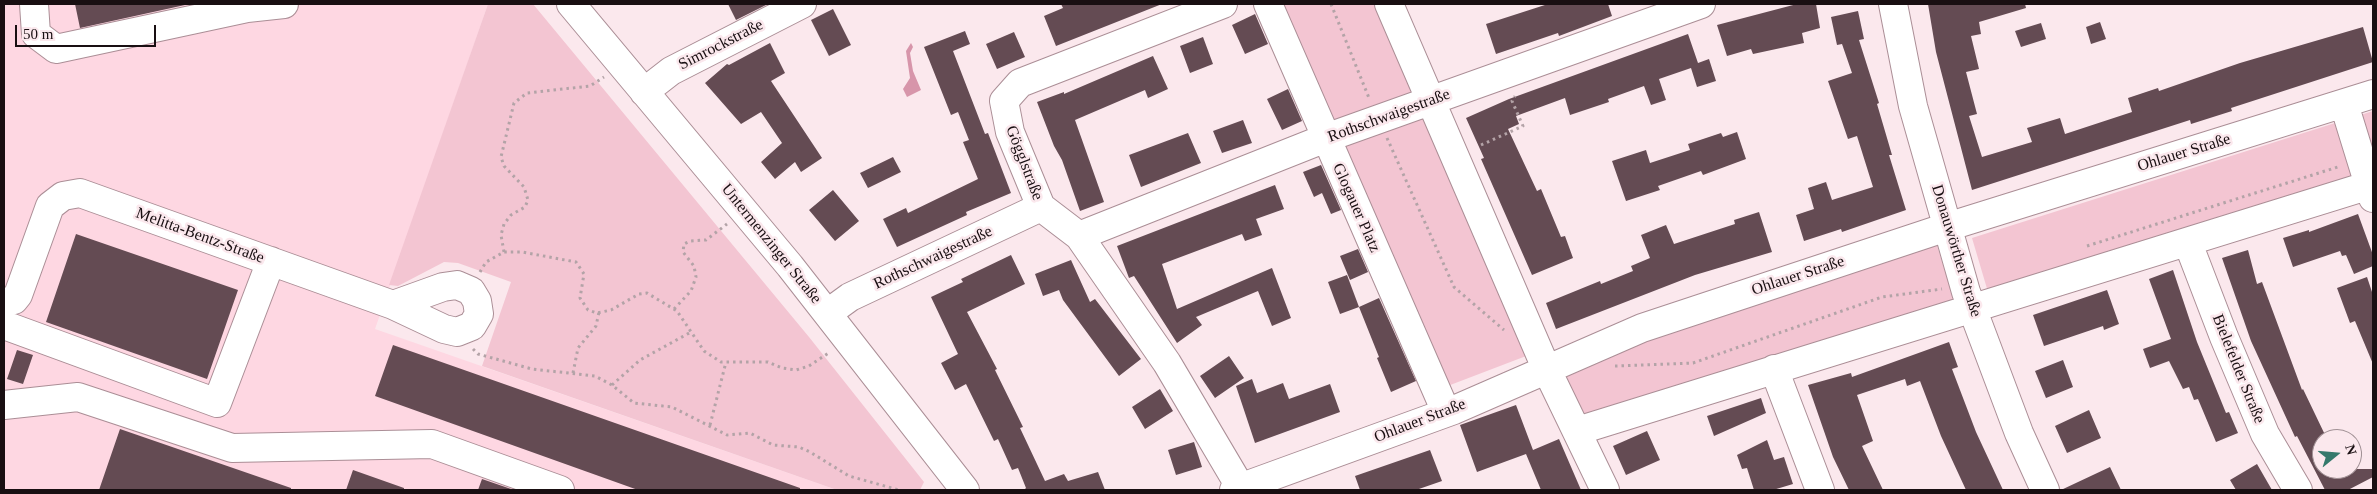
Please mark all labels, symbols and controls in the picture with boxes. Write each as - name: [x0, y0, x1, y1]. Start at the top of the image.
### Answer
- scale bar: [18, 15, 159, 47]
- street label: Simrockstraße: [675, 15, 767, 75]
- text: 50 m: [23, 26, 53, 42]
- street label: Rothschwaigestraße: [1325, 85, 1453, 147]
- street label: Gögglstraße: [1001, 123, 1047, 203]
- street label: Ohlauer Straße: [2135, 130, 2233, 176]
- street label: Glogauer Platz: [1328, 160, 1384, 256]
- street label: Untermenzinger Straße: [717, 180, 825, 308]
- street label: Donauwörther Straße: [1927, 183, 1985, 319]
- street label: Melitta-Bentz-Straße: [133, 204, 267, 268]
- street label: Rothschwaigestraße: [871, 222, 995, 294]
- street label: Ohlauer Straße: [1749, 252, 1847, 300]
- street label: Bielefelder Straße: [2207, 312, 2269, 426]
- street label: Ohlauer Straße: [1372, 395, 1468, 447]
- north arrow: [2312, 429, 2362, 479]
- text: N: [2342, 443, 2360, 457]

